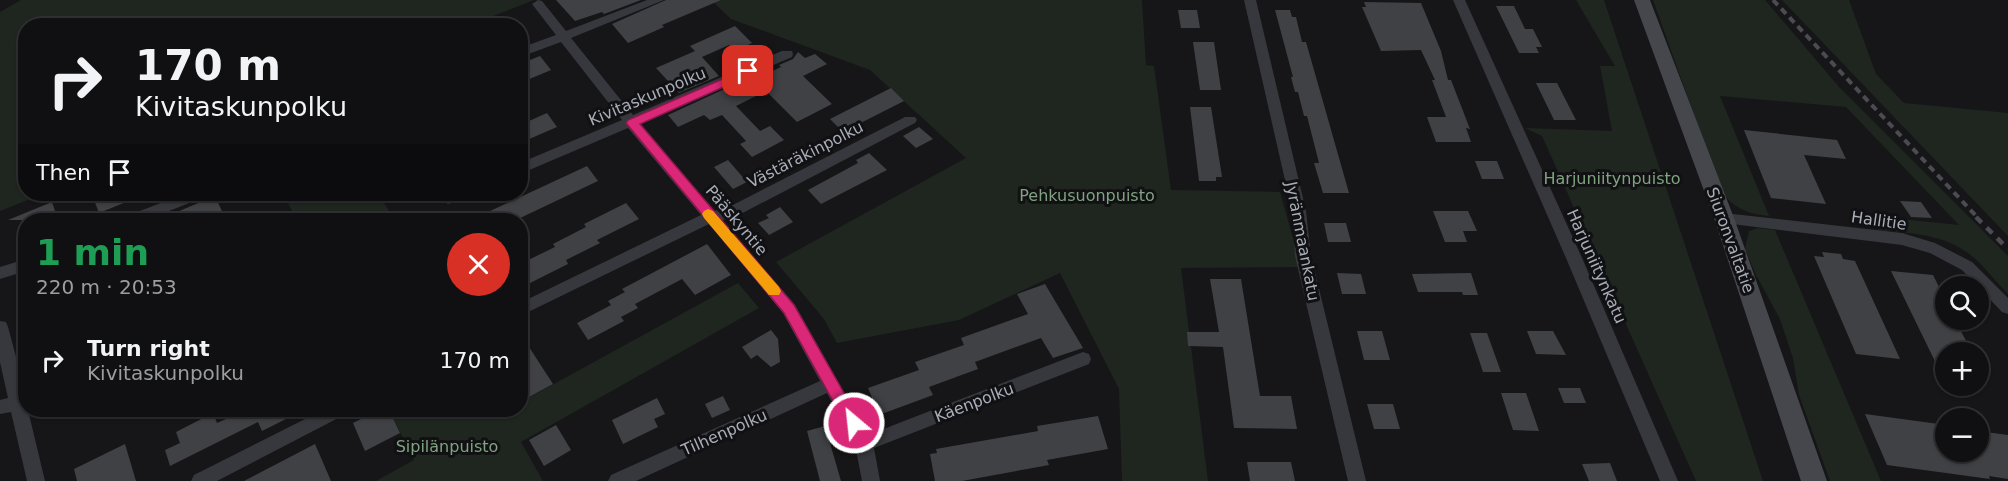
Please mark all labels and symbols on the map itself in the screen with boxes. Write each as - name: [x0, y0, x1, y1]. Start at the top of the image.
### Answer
- pin: [722, 45, 773, 96]
- street label: Kivitaskunpolku: [586, 63, 709, 130]
- street label: Västäräkinpolku: [744, 117, 866, 192]
- park label: Harjuniitynpuisto: [1543, 169, 1681, 188]
- street label: Jyränmaankatu: [1281, 179, 1323, 302]
- street label: Pääskyntie: [702, 181, 771, 259]
- street label: Siuronvaltatie: [1703, 185, 1758, 296]
- park label: Pehkusuonpuisto: [1019, 186, 1155, 205]
- street label: Harjuniitynkatu: [1563, 206, 1630, 326]
- street label: Hallitie: [1850, 207, 1908, 234]
- street label: Käenpolku: [932, 379, 1016, 426]
- position arrow: [822, 391, 886, 455]
- street label: Tilhenpolku: [678, 405, 770, 460]
- park label: Sipilänpuisto: [396, 437, 498, 456]

